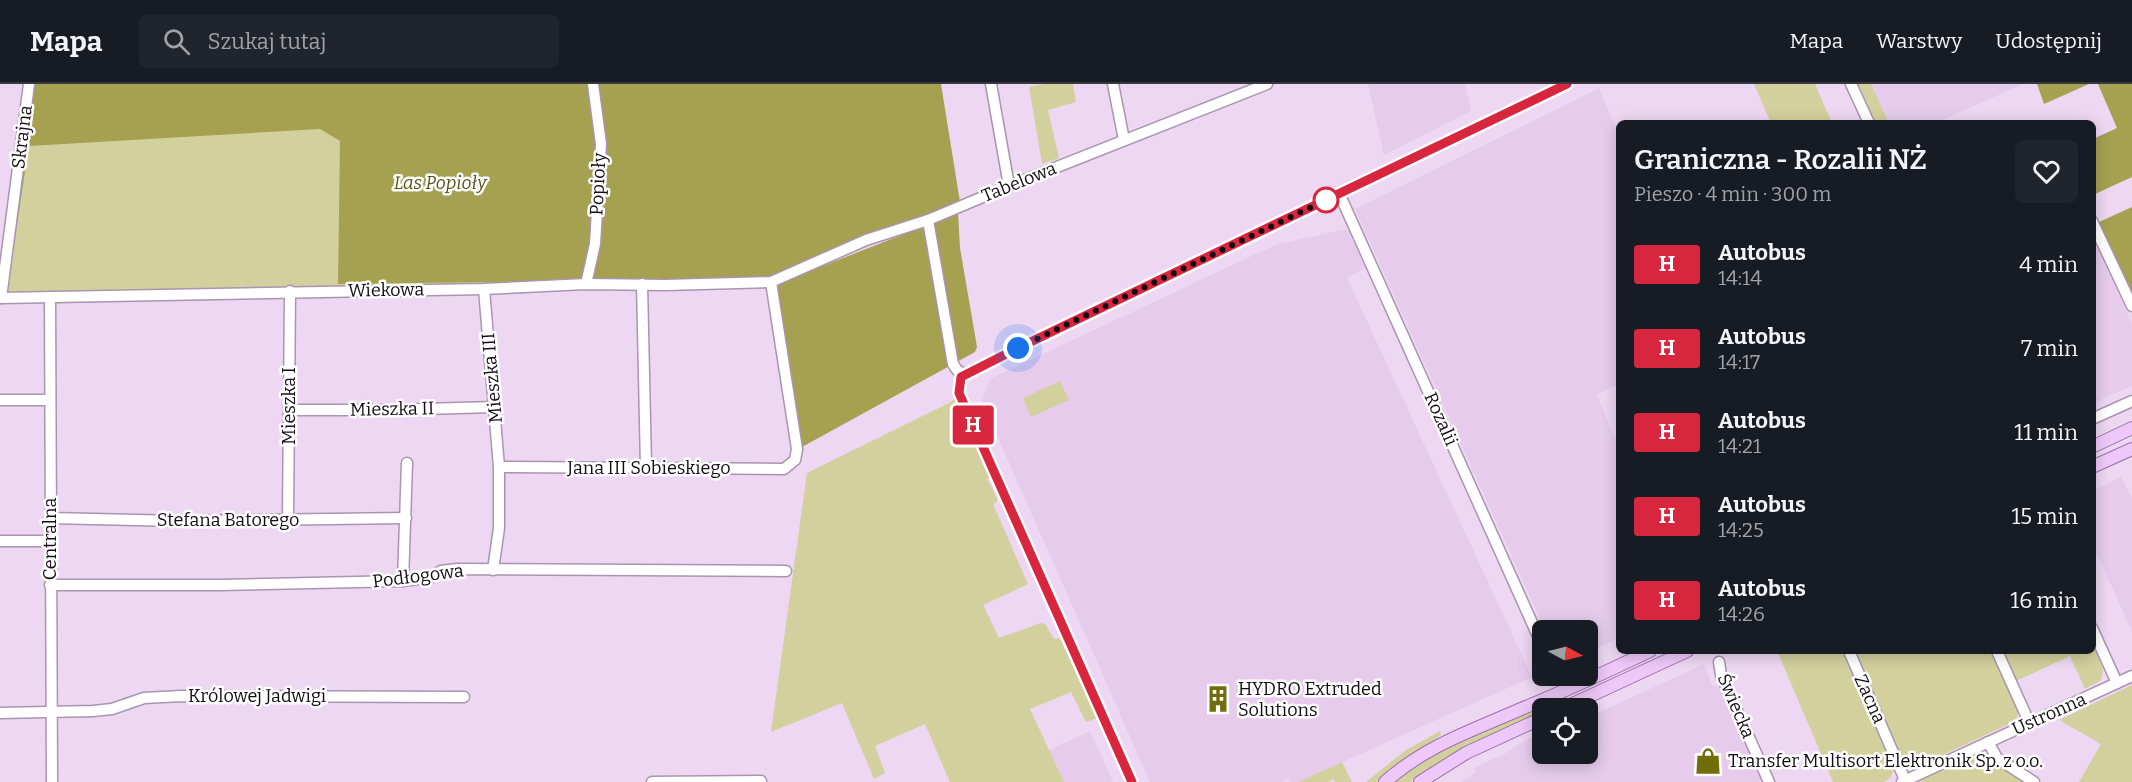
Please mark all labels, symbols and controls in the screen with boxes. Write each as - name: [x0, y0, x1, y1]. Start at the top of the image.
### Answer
- search box: [139, 14, 559, 68]
- text: Mapa: [30, 25, 103, 58]
- icon: search: [160, 25, 193, 58]
- text: Szukaj tutaj: [208, 28, 327, 55]
- text: Mapa: [1789, 28, 1843, 54]
- text: Warstwy: [1876, 28, 1962, 54]
- text: Udostępnij: [1995, 28, 2102, 54]
- street label: Skrajna: [7, 104, 37, 170]
- button: heart: [2015, 140, 2078, 203]
- text: Graniczna - Rozalii NŻ: [1634, 143, 1927, 176]
- street label: Popioły: [585, 152, 611, 216]
- street label: Tabelowa: [978, 157, 1060, 207]
- park label: Las Popioły: [394, 172, 487, 194]
- text: Pieszo · 4 min · 300 m: [1634, 182, 1831, 206]
- unlabelled marker: [1313, 187, 1339, 213]
- text: Autobus: [1718, 239, 1806, 266]
- text: H: [1659, 251, 1675, 277]
- text: 4 min: [2019, 251, 2078, 278]
- text: 14:14: [1718, 266, 1762, 290]
- street label: Wiekowa: [348, 278, 424, 302]
- text: Autobus: [1718, 323, 1806, 350]
- street label: Mieszka III: [477, 332, 507, 424]
- your location: [1003, 333, 1033, 363]
- text: H: [1659, 335, 1675, 361]
- text: 7 min: [2021, 335, 2078, 362]
- text: 14:17: [1718, 350, 1760, 374]
- street label: Mieszka I: [278, 367, 300, 445]
- street label: Rozalii: [1420, 389, 1462, 449]
- street label: Mieszka II: [350, 397, 434, 421]
- line badge: H: [954, 406, 992, 444]
- text: Autobus: [1718, 407, 1806, 434]
- text: H: [965, 412, 981, 438]
- text: H: [1659, 419, 1675, 445]
- text: 11 min: [2014, 419, 2078, 446]
- text: 14:21: [1718, 434, 1761, 458]
- street label: Jana III Sobieskiego: [566, 457, 731, 479]
- text: Autobus: [1718, 491, 1806, 518]
- street label: Centralna: [39, 498, 61, 580]
- text: H: [1659, 503, 1675, 529]
- text: 15 min: [2011, 503, 2078, 530]
- street label: Stefana Batorego: [157, 509, 299, 531]
- text: 14:25: [1718, 518, 1764, 542]
- street label: Podłogowa: [371, 559, 465, 592]
- text: Autobus: [1718, 575, 1806, 602]
- text: H: [1659, 587, 1675, 613]
- text: 16 min: [2010, 587, 2078, 614]
- text: 14:26: [1718, 602, 1765, 626]
- north arrow: [1532, 620, 1598, 686]
- map controls: [1532, 620, 1598, 764]
- street label: Świecka: [1713, 670, 1760, 742]
- street label: Zacna: [1850, 671, 1891, 727]
- place label: HYDRO Extruded Solutions: [1238, 678, 1382, 721]
- building icon: HYDRO Extruded Solutions: [1203, 684, 1233, 714]
- street label: Królowej Jadwigi: [188, 685, 326, 707]
- street label: Ustronna: [2009, 688, 2090, 740]
- button: locate: [1532, 698, 1598, 764]
- shop icon: Transfer Multisort Elektronik Sp. z o.o.: [1693, 746, 1723, 776]
- place label: Transfer Multisort Elektronik Sp. z o.o.: [1728, 750, 2043, 772]

